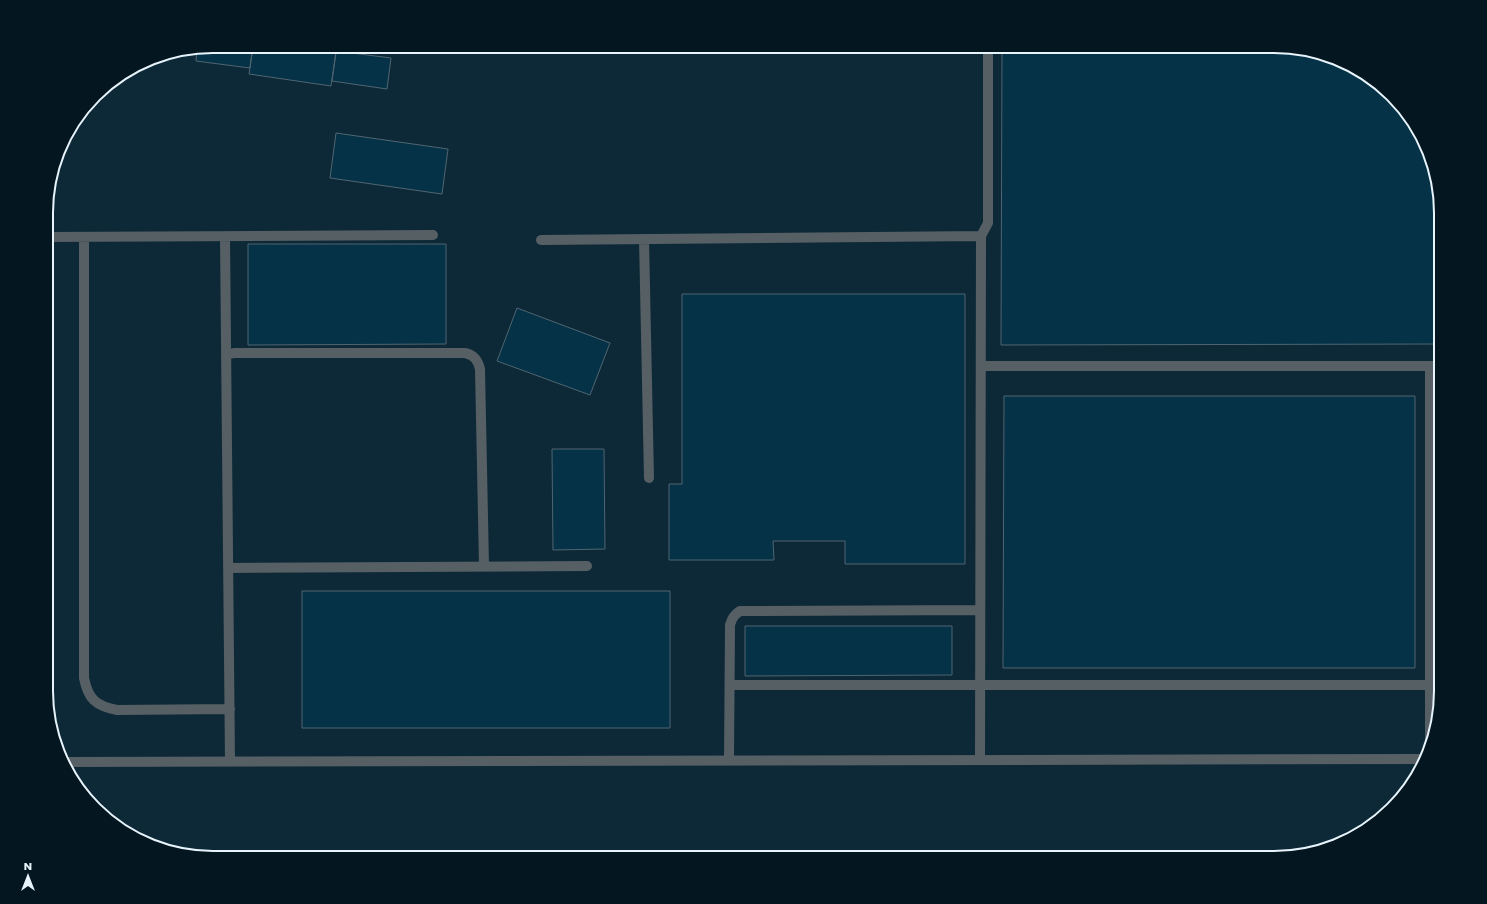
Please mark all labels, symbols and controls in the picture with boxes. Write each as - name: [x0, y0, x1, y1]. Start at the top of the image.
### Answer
- north arrow: [8, 856, 48, 896]
- text: N: [24, 858, 32, 874]

